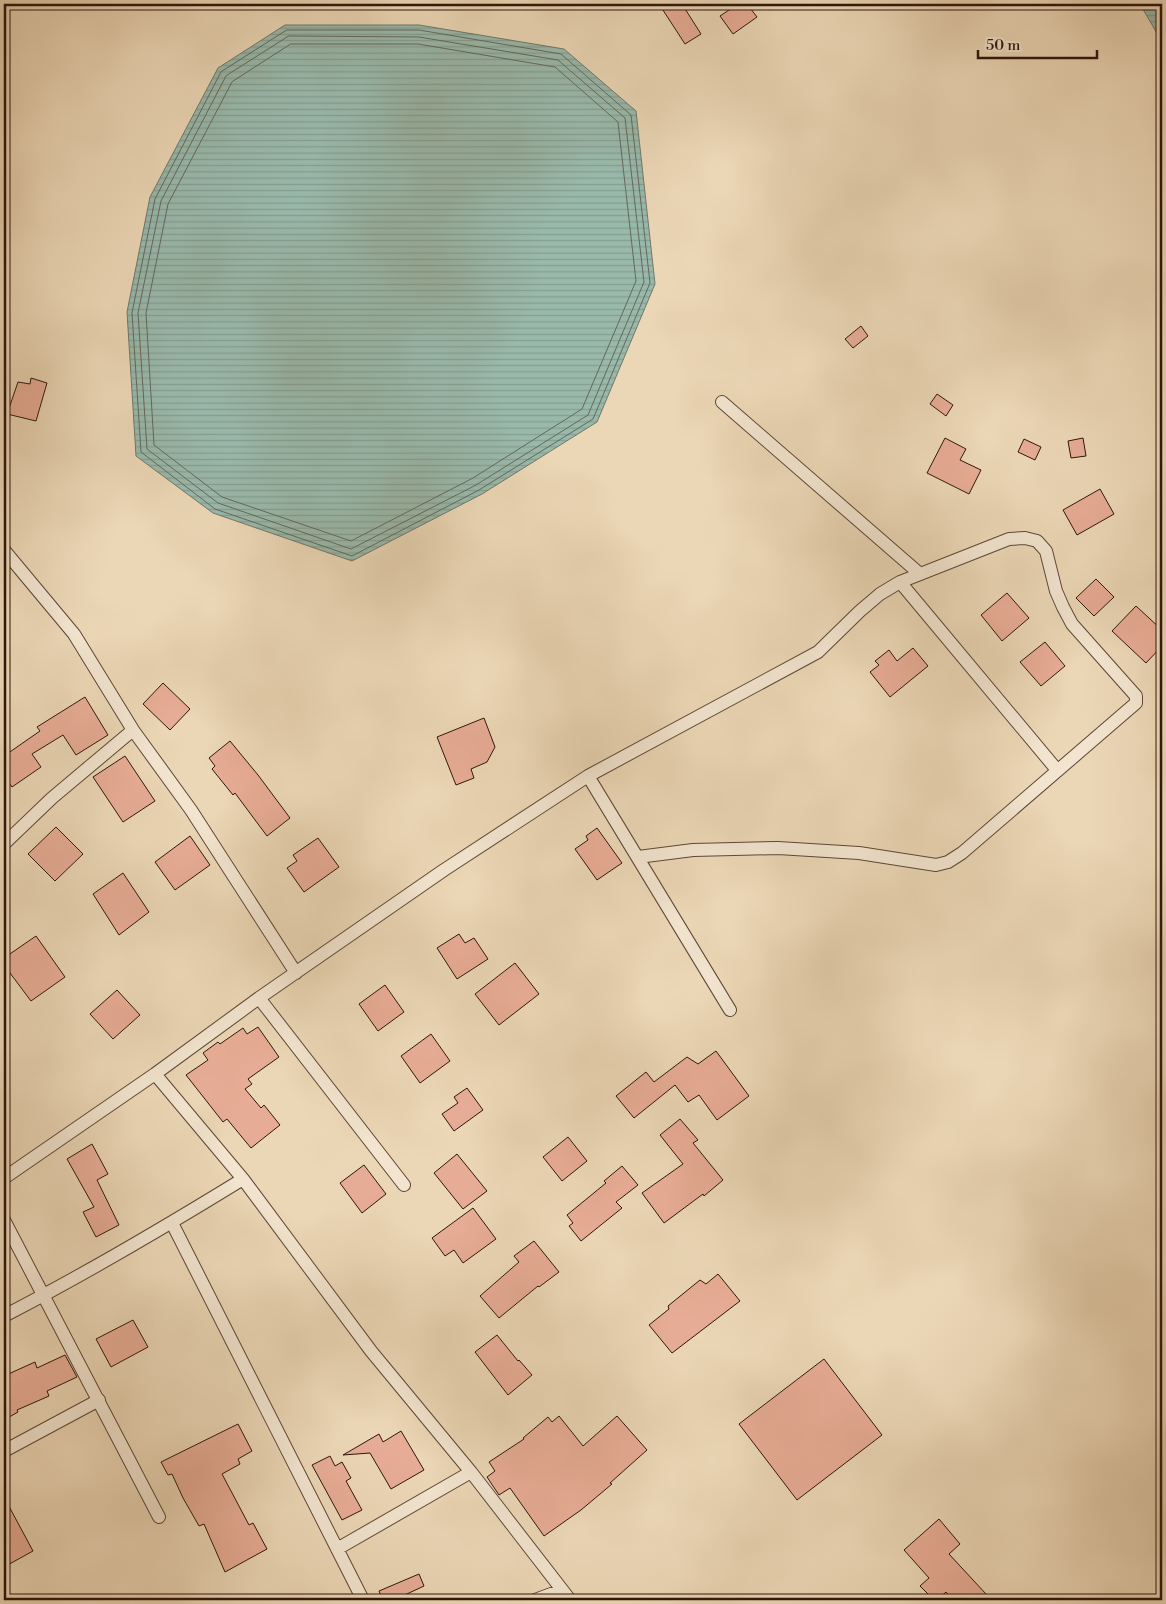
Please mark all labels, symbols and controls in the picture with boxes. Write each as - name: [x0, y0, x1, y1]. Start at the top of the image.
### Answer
- scale bar: [978, 28, 1097, 60]
- text: 50 m: [986, 36, 1020, 55]

